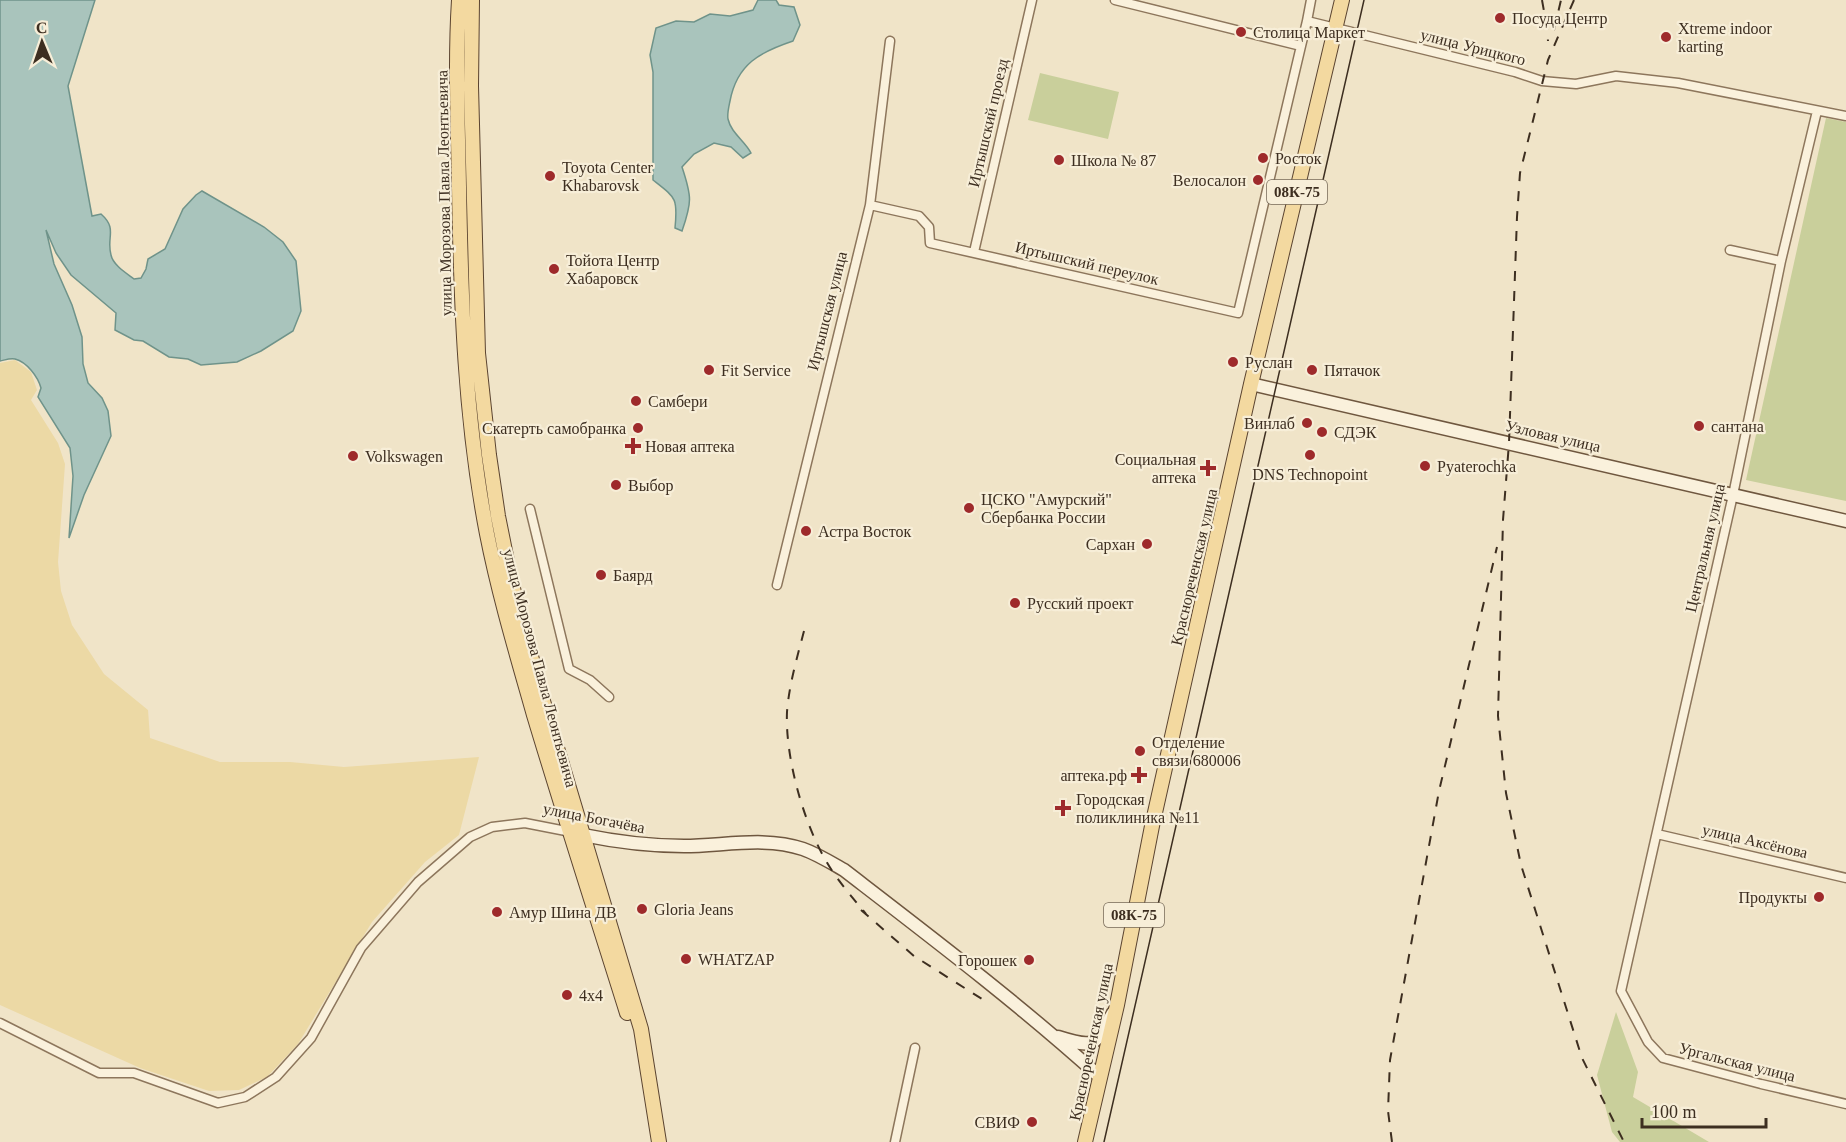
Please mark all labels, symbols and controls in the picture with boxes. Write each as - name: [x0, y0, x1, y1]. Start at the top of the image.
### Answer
- place label: Посуда Центр: [1512, 10, 1607, 28]
- marker: Посуда Центр: [1493, 11, 1507, 25]
- north arrow: [12, 12, 72, 72]
- text: С: [35, 19, 48, 36]
- place label: Xtreme indoor karting: [1678, 20, 1772, 56]
- place label: Столица Маркет: [1253, 24, 1365, 42]
- marker: Столица Маркет: [1234, 25, 1248, 39]
- street label: улица Урицкого: [1418, 26, 1527, 69]
- marker: Xtreme indoor karting: [1659, 30, 1673, 44]
- street label: Иртышский проезд: [965, 57, 1012, 189]
- street label: улица Морозова Павла Леонтьевича: [433, 70, 456, 316]
- place label: Росток: [1275, 150, 1322, 167]
- marker: Росток: [1256, 151, 1270, 165]
- place label: Школа № 87: [1071, 152, 1156, 169]
- marker: Школа № 87: [1052, 153, 1066, 167]
- place label: Toyota Center Khabarovsk: [562, 159, 654, 194]
- marker: Toyota Center Khabarovsk: [543, 169, 557, 183]
- place label: Велосалон: [1173, 172, 1246, 189]
- marker: Велосалон: [1251, 173, 1265, 187]
- road number: 08К-75: [1267, 180, 1327, 204]
- street label: Иртышский переулок: [1013, 238, 1161, 289]
- street label: Иртышская улица: [804, 250, 851, 372]
- place label: Тойота Центр Хабаровск: [566, 252, 660, 288]
- marker: Тойота Центр Хабаровск: [547, 262, 561, 276]
- place label: Руслан: [1245, 354, 1293, 372]
- marker: Руслан: [1226, 355, 1240, 369]
- place label: Fit Service: [721, 362, 791, 379]
- place label: Пятачок: [1324, 362, 1381, 379]
- marker: Fit Service: [702, 363, 716, 377]
- marker: Пятачок: [1305, 363, 1319, 377]
- place label: Самбери: [648, 393, 708, 411]
- marker: Самбери: [629, 394, 643, 408]
- place label: Винлаб: [1244, 415, 1295, 432]
- marker: Винлаб: [1300, 416, 1314, 430]
- street label: Узловая улица: [1503, 417, 1602, 456]
- place label: сантана: [1711, 418, 1764, 435]
- marker: сантана: [1692, 419, 1706, 433]
- place label: Скатерть самобранка: [482, 420, 626, 438]
- marker: Скатерть самобранка: [631, 421, 645, 435]
- place label: СДЭК: [1334, 424, 1377, 442]
- marker: СДЭК: [1315, 425, 1329, 439]
- place label: Новая аптека: [645, 438, 735, 455]
- marker: Новая аптека: [626, 439, 640, 453]
- place label: Volkswagen: [365, 448, 443, 466]
- marker: DNS Technopoint: [1303, 448, 1317, 462]
- marker: Volkswagen: [346, 449, 360, 463]
- place label: Социальная аптека: [1115, 451, 1197, 486]
- place label: Pyaterochka: [1437, 458, 1516, 476]
- marker: Pyaterochka: [1418, 459, 1432, 473]
- marker: Социальная аптека: [1201, 461, 1215, 475]
- place label: DNS Technopoint: [1252, 466, 1368, 484]
- place label: Выбор: [628, 477, 674, 495]
- marker: Выбор: [609, 478, 623, 492]
- street label: Центральная улица: [1682, 482, 1729, 614]
- street label: Краснореченская улица: [1168, 487, 1221, 647]
- place label: ЦСКО "Амурский" Сбербанка России: [981, 491, 1112, 527]
- marker: ЦСКО "Амурский" Сбербанка России: [962, 501, 976, 515]
- place label: Астра Восток: [818, 523, 912, 541]
- marker: Астра Восток: [799, 524, 813, 538]
- place label: Сархан: [1086, 536, 1135, 554]
- marker: Сархан: [1140, 537, 1154, 551]
- street label: улица Морозова Павла Леонтьевича: [499, 547, 580, 789]
- place label: Баярд: [613, 567, 653, 585]
- marker: Баярд: [594, 568, 608, 582]
- place label: Русский проект: [1027, 595, 1133, 613]
- marker: Русский проект: [1008, 596, 1022, 610]
- place label: Отделение связи 680006: [1152, 734, 1241, 769]
- marker: Отделение связи 680006: [1133, 744, 1147, 758]
- place label: аптека.рф: [1060, 767, 1127, 785]
- marker: аптека.рф: [1132, 768, 1146, 782]
- place label: Городская поликлиника №11: [1076, 791, 1200, 826]
- marker: Городская поликлиника №11: [1054, 799, 1072, 817]
- street label: улица Богачёва: [541, 800, 646, 837]
- street label: улица Аксёнова: [1700, 821, 1809, 862]
- place label: Продукты: [1738, 889, 1807, 907]
- marker: Продукты: [1812, 890, 1826, 904]
- place label: Gloria Jeans: [654, 901, 734, 918]
- marker: Gloria Jeans: [635, 902, 649, 916]
- road number: 08К-75: [1104, 903, 1164, 927]
- place label: Амур Шина ДВ: [509, 904, 617, 922]
- marker: Амур Шина ДВ: [490, 905, 504, 919]
- place label: WHATZAP: [698, 951, 775, 968]
- marker: WHATZAP: [679, 952, 693, 966]
- place label: Горошек: [958, 952, 1017, 970]
- marker: Горошек: [1022, 953, 1036, 967]
- street label: Краснореченская улица: [1066, 962, 1117, 1122]
- place label: 4х4: [579, 987, 603, 1004]
- marker: 4х4: [560, 988, 574, 1002]
- street label: Ургальская улица: [1677, 1039, 1797, 1086]
- scale bar: [1642, 1091, 1766, 1129]
- text: 100 m: [1651, 1102, 1697, 1122]
- place label: СВИФ: [974, 1114, 1020, 1131]
- marker: СВИФ: [1025, 1115, 1039, 1129]

